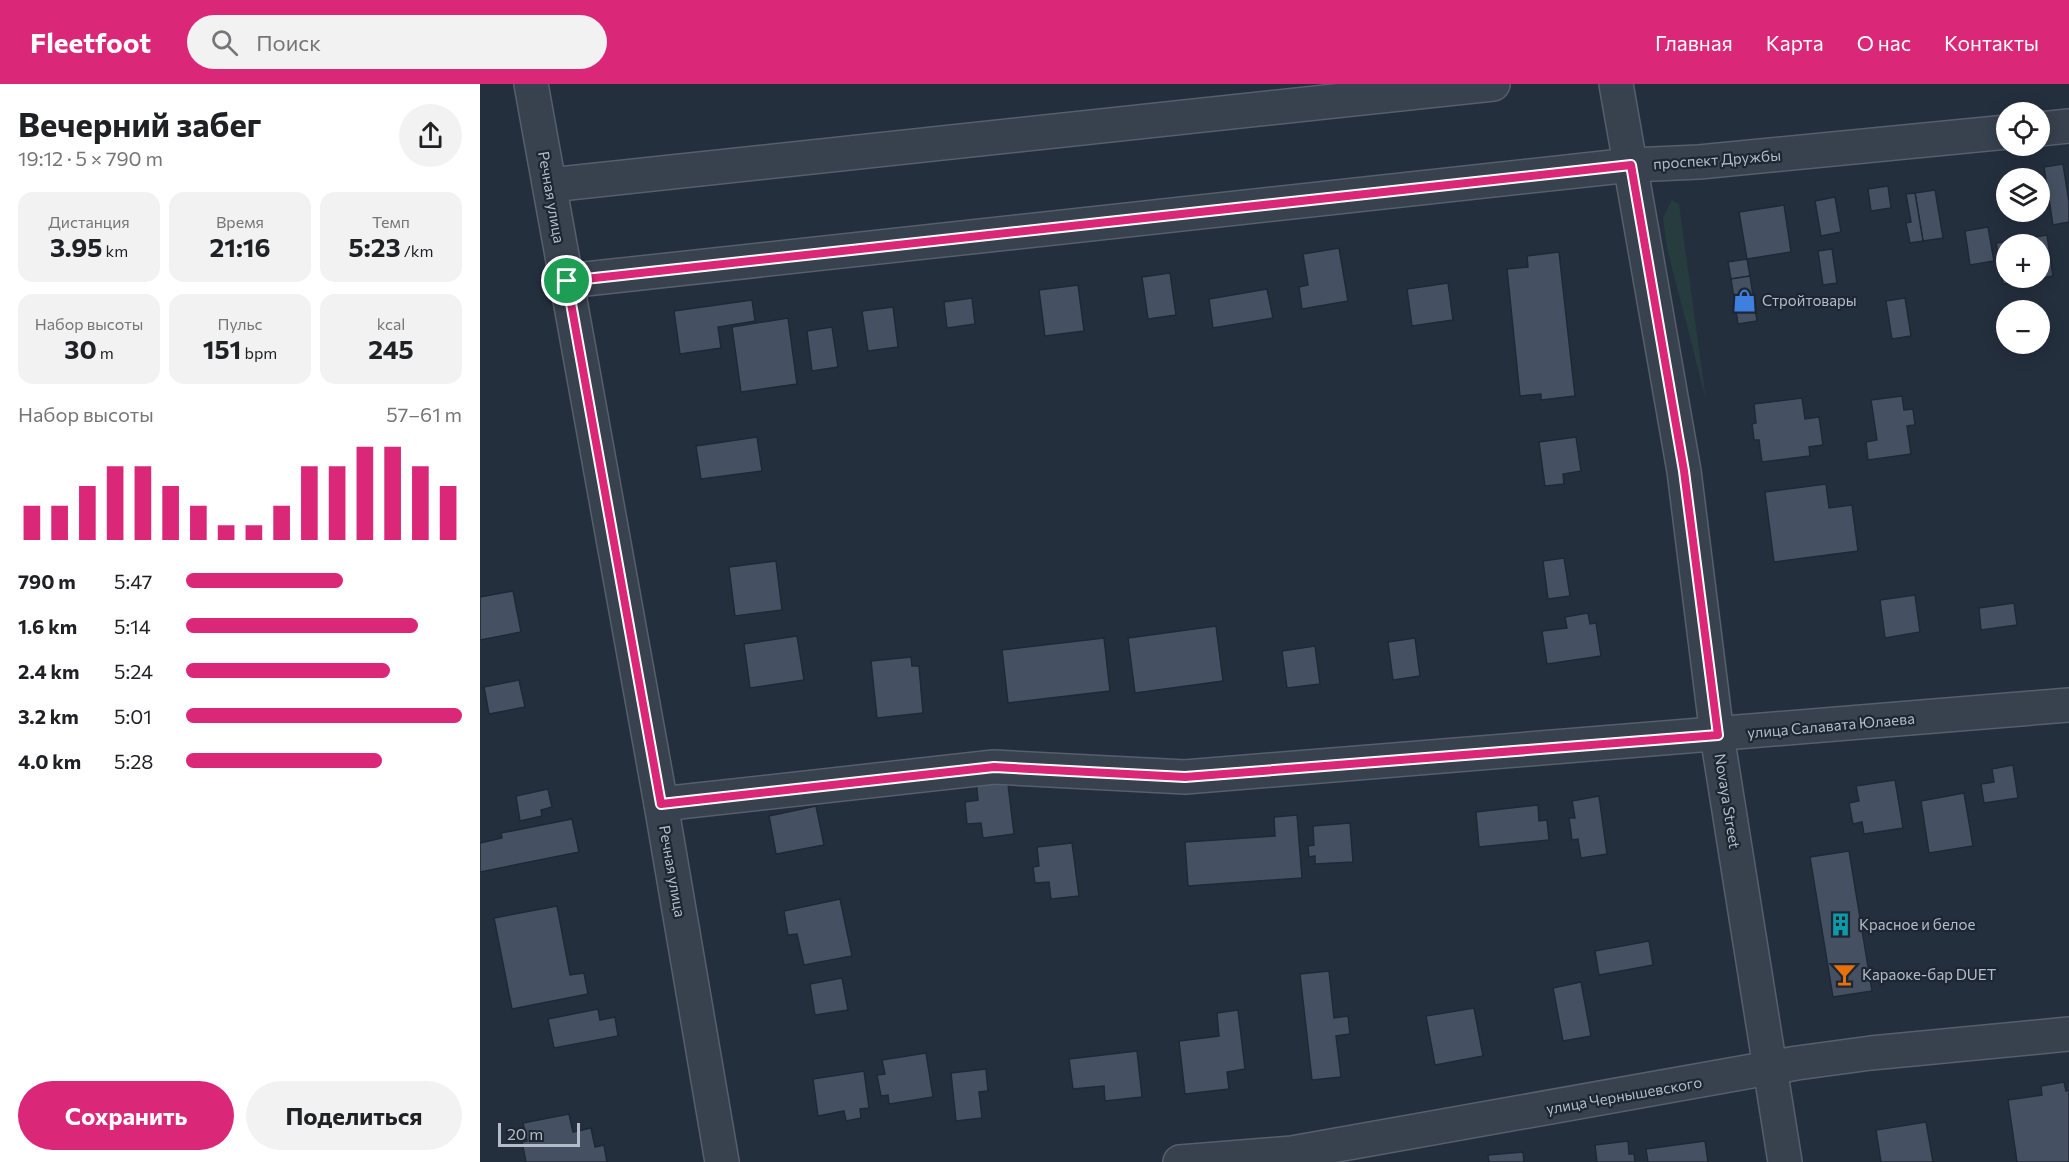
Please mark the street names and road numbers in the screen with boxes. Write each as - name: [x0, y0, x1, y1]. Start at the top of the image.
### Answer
- street label: проспект Дружбы: [1652, 146, 1782, 172]
- street label: Речная улица: [535, 150, 569, 244]
- street label: улица Салавата Юлаева: [1747, 709, 1915, 741]
- street label: Novaya Street: [1712, 752, 1744, 850]
- street label: Речная улица: [656, 824, 690, 918]
- street label: улица Чернышевского: [1545, 1072, 1703, 1118]

